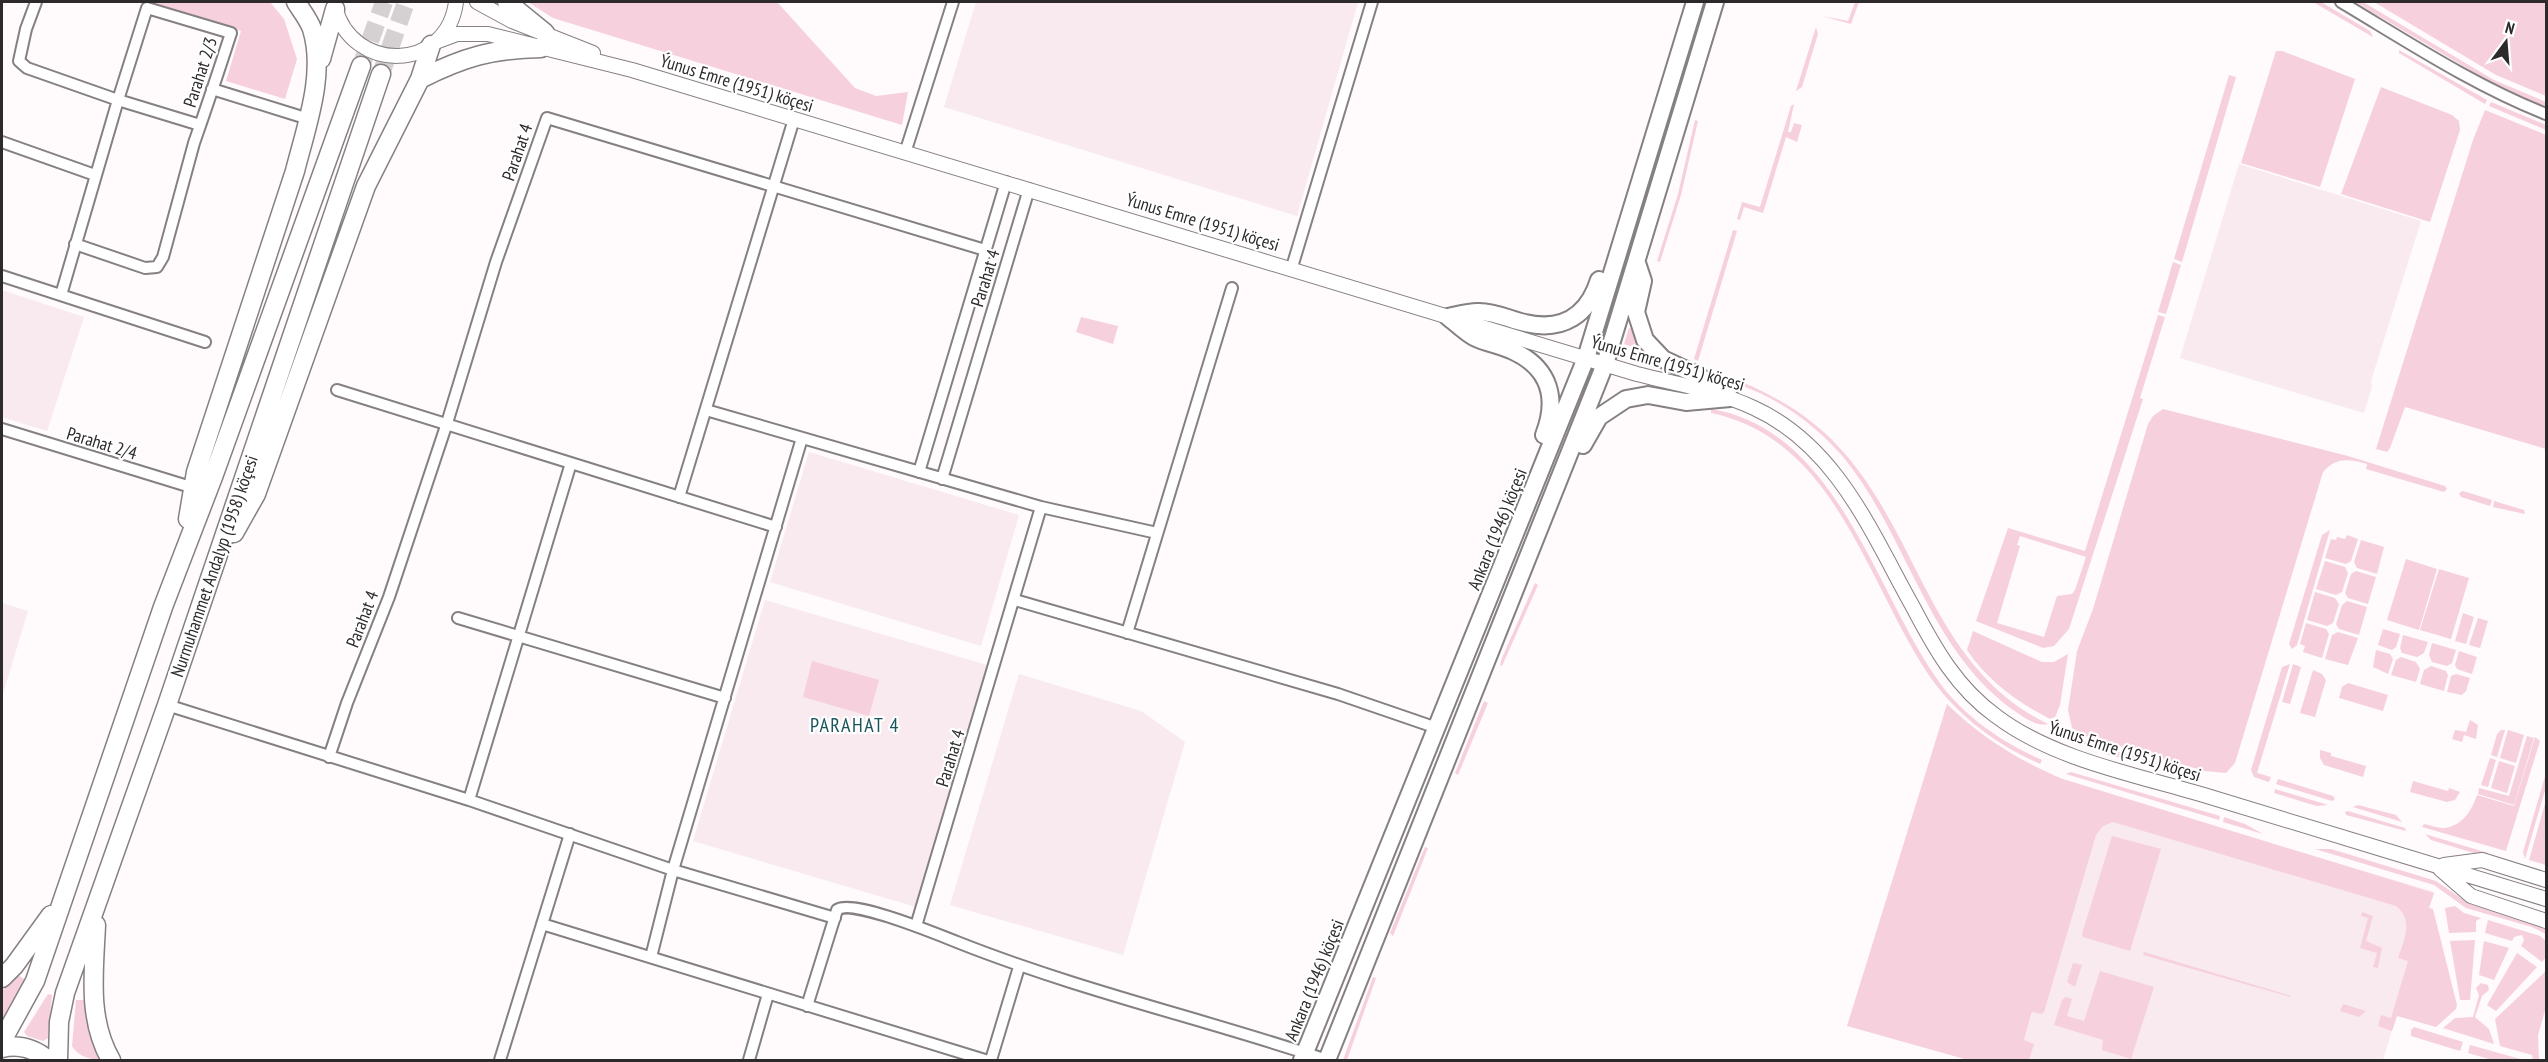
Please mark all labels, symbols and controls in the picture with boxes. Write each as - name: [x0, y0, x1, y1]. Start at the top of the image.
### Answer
- north arrow: [2476, 12, 2536, 72]
- text: N: [2503, 17, 2517, 38]
- street label: Parahat 2/3: [178, 34, 222, 110]
- street label: Ýunus Emre (1951) köçesi: [658, 49, 816, 117]
- street label: Parahat 4: [497, 120, 537, 184]
- street label: Ýunus Emre (1951) köçesi: [1124, 188, 1282, 256]
- street label: Parahat 4: [965, 246, 1005, 310]
- street label: Ýunus Emre (1951) köçesi: [1588, 330, 1748, 396]
- street label: Parahat 2/4: [64, 421, 140, 465]
- street label: Nurmuhammet Andalyp (1958) köçesi: [165, 452, 263, 680]
- street label: Ankara (1946) köçesi: [1462, 465, 1532, 593]
- street label: Parahat 4: [341, 587, 383, 651]
- district label: PARAHAT 4: [810, 712, 900, 738]
- street label: Ýunus Emre (1951) köçesi: [2046, 716, 2204, 786]
- street label: Parahat 4: [930, 726, 970, 790]
- street label: Ankara (1946) köçesi: [1279, 916, 1349, 1044]

